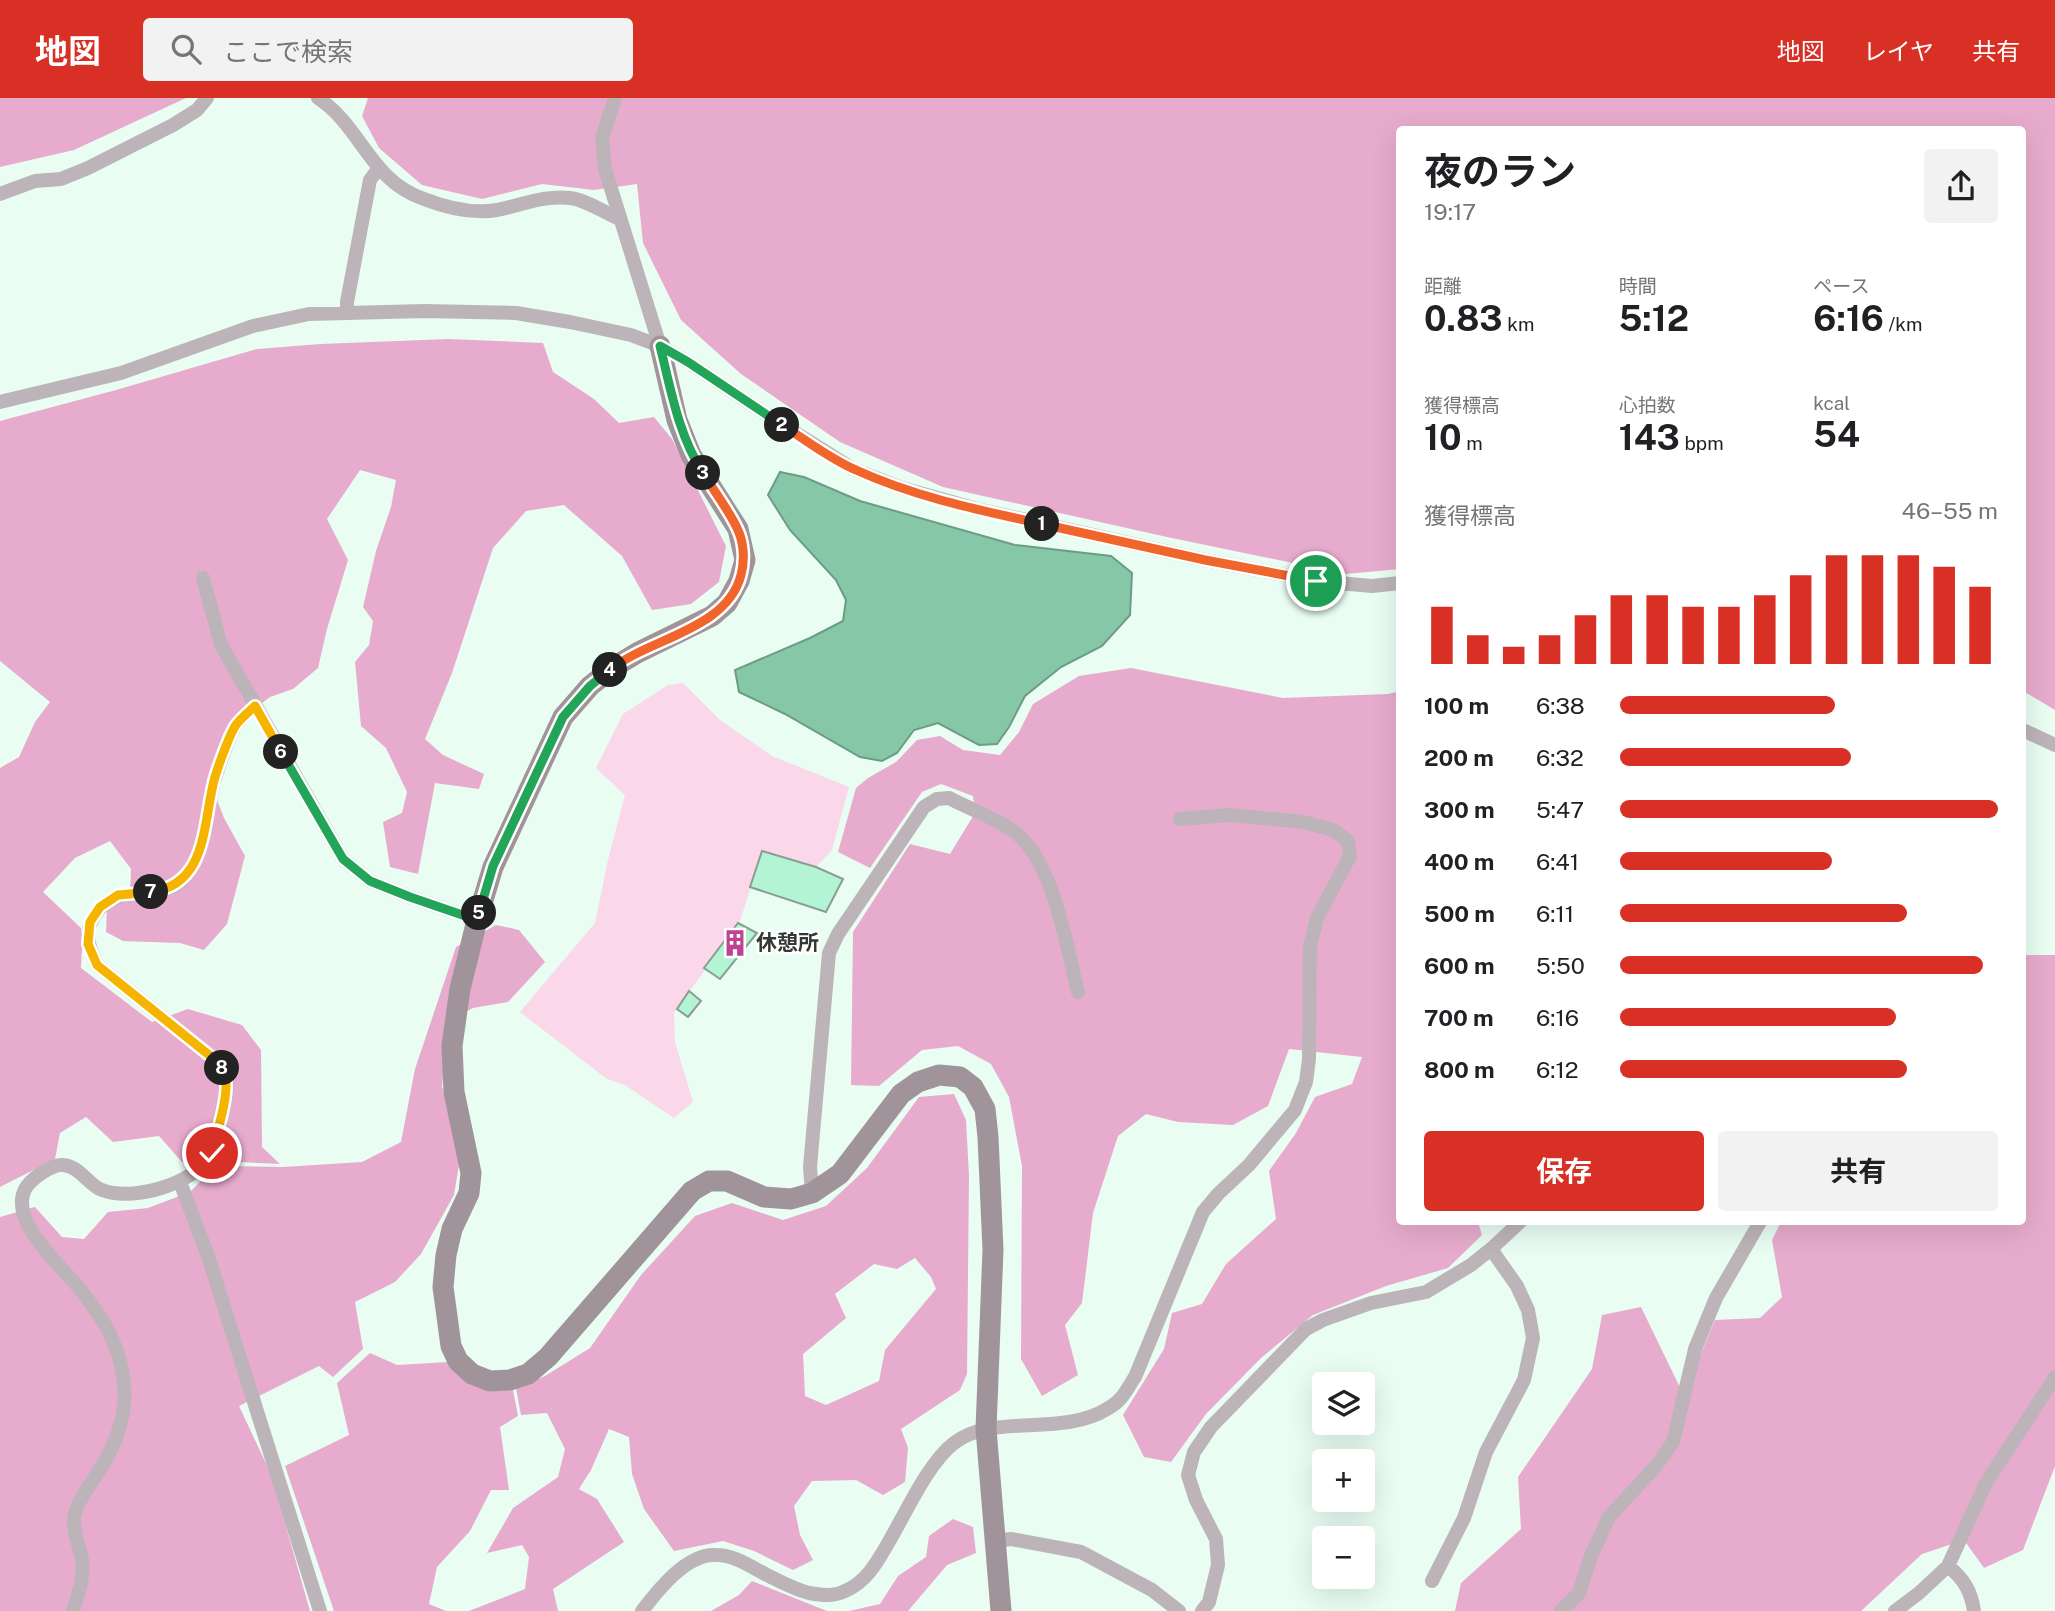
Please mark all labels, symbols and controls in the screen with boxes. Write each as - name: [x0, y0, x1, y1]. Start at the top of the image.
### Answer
- search box: [143, 18, 633, 81]
- icon: search: [167, 30, 205, 68]
- text: 地図: [35, 32, 101, 70]
- text: ここで検索: [223, 36, 353, 67]
- text: 地図: [1777, 37, 1825, 65]
- text: レイヤ: [1863, 37, 1934, 65]
- text: 共有: [1972, 37, 2020, 65]
- text: 夜のラン: [1424, 149, 1576, 194]
- button: share: [1924, 149, 1998, 223]
- text: 19:17: [1424, 198, 1476, 225]
- text: 距離: [1424, 275, 1462, 297]
- text: 時間: [1619, 275, 1657, 297]
- text: ペース: [1813, 275, 1869, 297]
- text: 0.83: [1424, 298, 1503, 339]
- text: 5:12: [1619, 298, 1689, 339]
- text: 6:16: [1813, 298, 1884, 339]
- text: km: [1503, 313, 1534, 335]
- text: /km: [1884, 313, 1922, 335]
- text: kcal: [1813, 392, 1850, 414]
- text: 獲得標高: [1424, 394, 1500, 416]
- text: 心拍数: [1619, 394, 1676, 416]
- pin: 2: [764, 408, 800, 442]
- text: 2: [775, 413, 788, 435]
- text: 54: [1813, 414, 1860, 455]
- text: 10: [1424, 417, 1462, 458]
- text: 143: [1619, 417, 1680, 458]
- text: m: [1462, 432, 1483, 454]
- text: bpm: [1680, 432, 1724, 454]
- pin: 3: [686, 456, 720, 490]
- text: 3: [696, 461, 709, 483]
- text: 46–55 m: [1902, 497, 1998, 524]
- text: 獲得標高: [1424, 502, 1516, 529]
- pin: 1: [1024, 506, 1060, 542]
- text: 1: [1037, 512, 1046, 534]
- pin: [1286, 551, 1346, 611]
- icon: arrive: [1297, 562, 1335, 600]
- pin: 4: [592, 652, 628, 688]
- text: 4: [603, 658, 616, 680]
- text: 100 m: [1424, 692, 1489, 719]
- text: 6:38: [1536, 692, 1585, 719]
- pin: 6: [264, 734, 298, 770]
- text: 6: [274, 740, 287, 762]
- text: 200 m: [1424, 744, 1494, 771]
- text: 6:32: [1536, 744, 1584, 771]
- text: 300 m: [1424, 796, 1495, 823]
- text: 5:47: [1536, 796, 1584, 823]
- text: 400 m: [1424, 848, 1494, 875]
- text: 6:41: [1536, 848, 1579, 875]
- pin: 7: [134, 874, 168, 910]
- text: 7: [145, 880, 156, 902]
- pin: 5: [462, 896, 496, 930]
- text: 500 m: [1424, 900, 1495, 927]
- text: 6:11: [1536, 900, 1574, 927]
- text: 5: [472, 901, 485, 923]
- building icon: 休憩所: [720, 928, 750, 958]
- place label: 休憩所: [756, 930, 819, 955]
- text: 600 m: [1424, 952, 1494, 979]
- text: 5:50: [1536, 952, 1585, 979]
- text: 700 m: [1424, 1004, 1494, 1031]
- text: 6:16: [1536, 1004, 1579, 1031]
- pin: 8: [204, 1051, 240, 1086]
- text: 8: [215, 1056, 228, 1078]
- text: 800 m: [1424, 1056, 1495, 1083]
- text: 6:12: [1536, 1056, 1579, 1083]
- pin: [182, 1123, 242, 1183]
- button: 保存: [1424, 1131, 1704, 1211]
- button: 共有: [1718, 1131, 1998, 1211]
- icon: check: [193, 1134, 231, 1172]
- map controls: [1312, 1372, 1375, 1589]
- button: layers: [1312, 1372, 1375, 1435]
- button: +: [1312, 1449, 1375, 1512]
- button: −: [1312, 1526, 1375, 1589]

